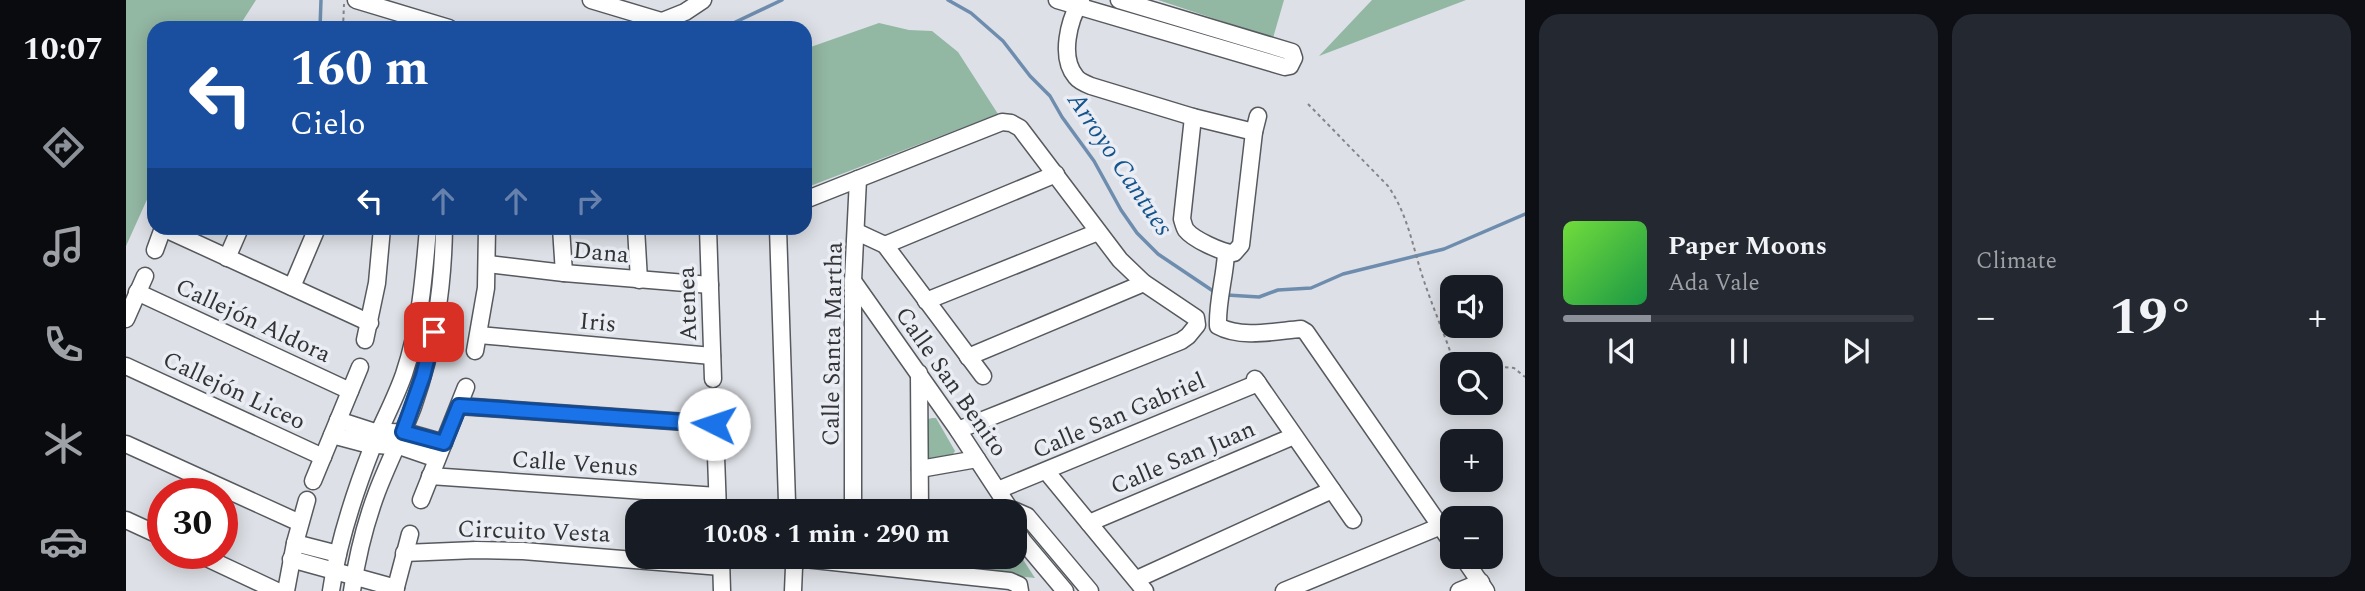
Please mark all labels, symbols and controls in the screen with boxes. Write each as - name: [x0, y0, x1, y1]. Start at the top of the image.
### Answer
- text: 10:07: [23, 25, 103, 74]
- text: 160 m: [290, 32, 429, 107]
- icon: left: [175, 49, 266, 140]
- water label: Arroyo Cantues: [1056, 83, 1183, 244]
- text: Cielo: [290, 100, 365, 149]
- icon: directions: [39, 123, 88, 172]
- icon: left: [351, 182, 389, 220]
- icon: ahead: [424, 182, 462, 220]
- icon: ahead: [497, 182, 535, 220]
- icon: right: [570, 182, 608, 220]
- icon: music: [39, 222, 88, 271]
- text: Paper Moons: [1668, 226, 1827, 266]
- street label: Dana: [572, 233, 631, 273]
- street label: Calle Santa Martha: [813, 241, 853, 446]
- text: Climate: [1976, 244, 2057, 279]
- street label: Atenea: [669, 266, 707, 342]
- text: Ada Vale: [1668, 266, 1760, 301]
- street label: Callejón Aldora: [169, 269, 337, 373]
- map controls: [1440, 275, 1503, 569]
- button: sound: [1440, 275, 1503, 338]
- text: 19°: [2109, 278, 2194, 357]
- text: −: [1976, 289, 1995, 347]
- text: +: [2308, 289, 2327, 347]
- street label: Calle San Benito: [886, 300, 1016, 464]
- pin: [404, 302, 464, 362]
- street label: Iris: [578, 303, 618, 343]
- icon: arrive: [415, 313, 453, 351]
- icon: phone: [39, 320, 88, 369]
- icon: previous: [1603, 332, 1641, 370]
- icon: pause: [1720, 332, 1758, 370]
- icon: next: [1837, 332, 1875, 370]
- street label: Callejón Liceo: [157, 342, 311, 440]
- button: search: [1440, 352, 1503, 415]
- street label: Calle San Gabriel: [1027, 363, 1211, 469]
- position arrow: [677, 387, 751, 461]
- street label: Calle San Juan: [1105, 411, 1261, 505]
- icon: climate: [39, 419, 88, 468]
- button: +: [1440, 429, 1503, 492]
- street label: Calle Venus: [511, 442, 639, 486]
- speed limit sign: 30: [147, 478, 238, 569]
- button: −: [1440, 506, 1503, 569]
- street label: Circuito Vesta: [457, 511, 611, 553]
- text: 10:08 · 1 min · 290 m: [702, 514, 950, 554]
- icon: car: [39, 517, 88, 566]

